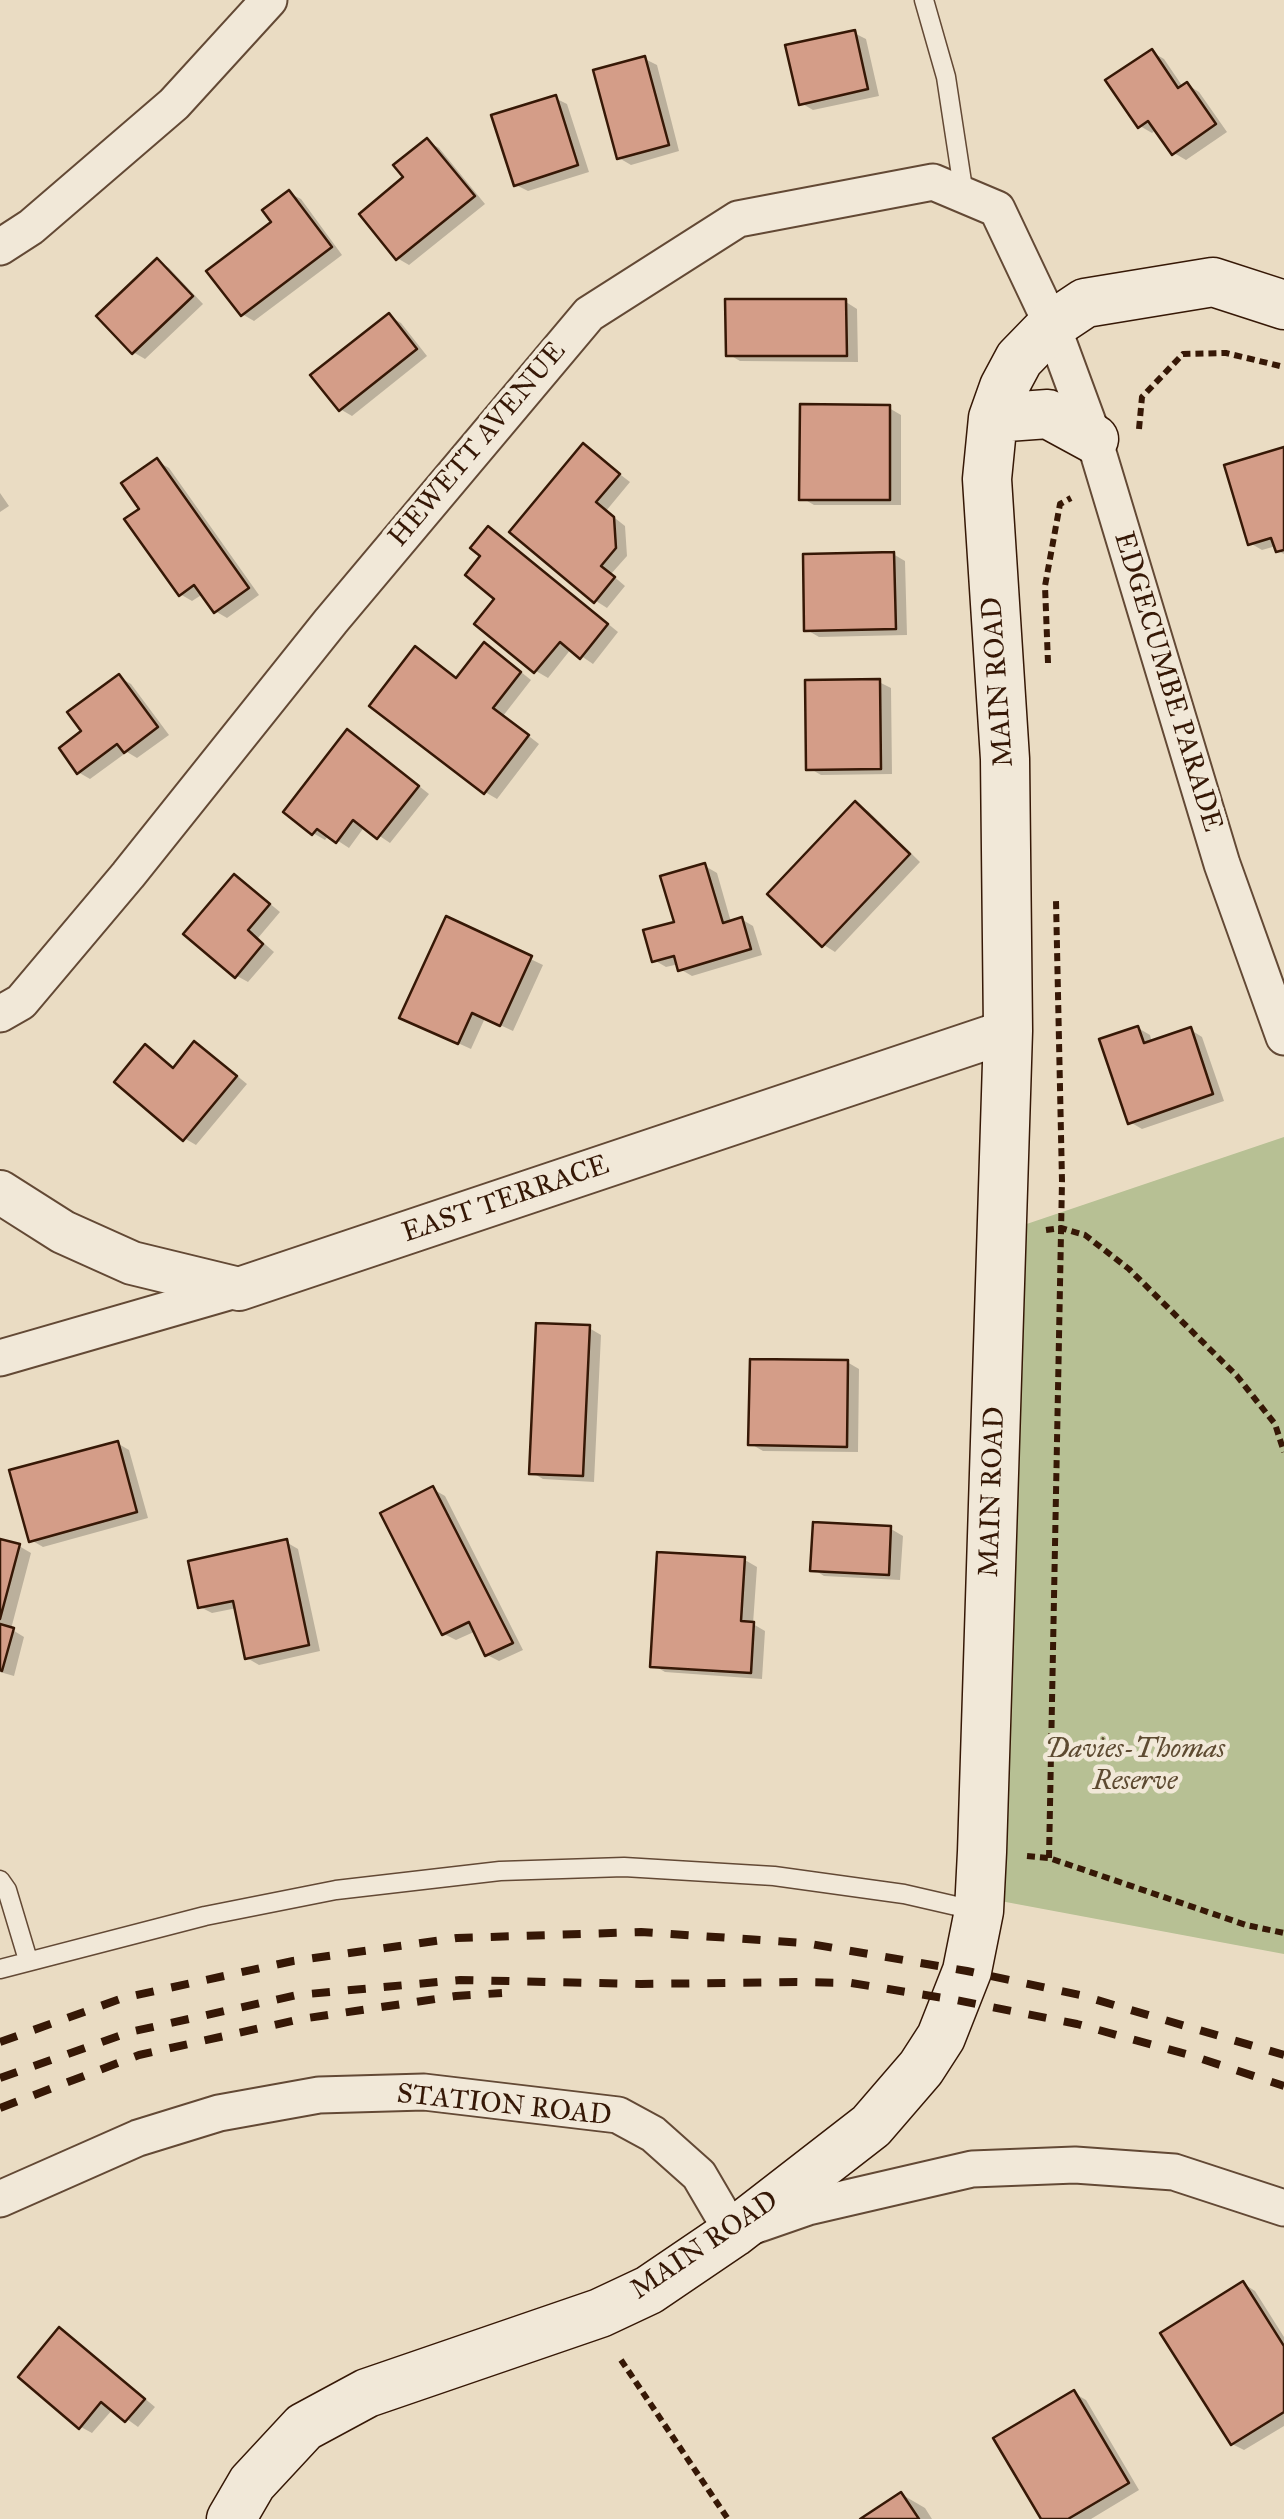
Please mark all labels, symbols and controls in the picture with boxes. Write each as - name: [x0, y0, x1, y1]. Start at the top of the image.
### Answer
- street label: HEWETT AVENUE: [382, 336, 574, 554]
- street label: EDGECUMBE PARADE: [1105, 528, 1229, 836]
- street label: MAIN ROAD: [976, 596, 1022, 768]
- street label: EAST TERRACE: [398, 1149, 614, 1251]
- street label: MAIN ROAD: [973, 1406, 1013, 1578]
- park label: Davies-Thomas Reserve: [1045, 1733, 1225, 1799]
- street label: STATION ROAD: [395, 2078, 613, 2134]
- street label: MAIN ROAD: [625, 2184, 785, 2308]

